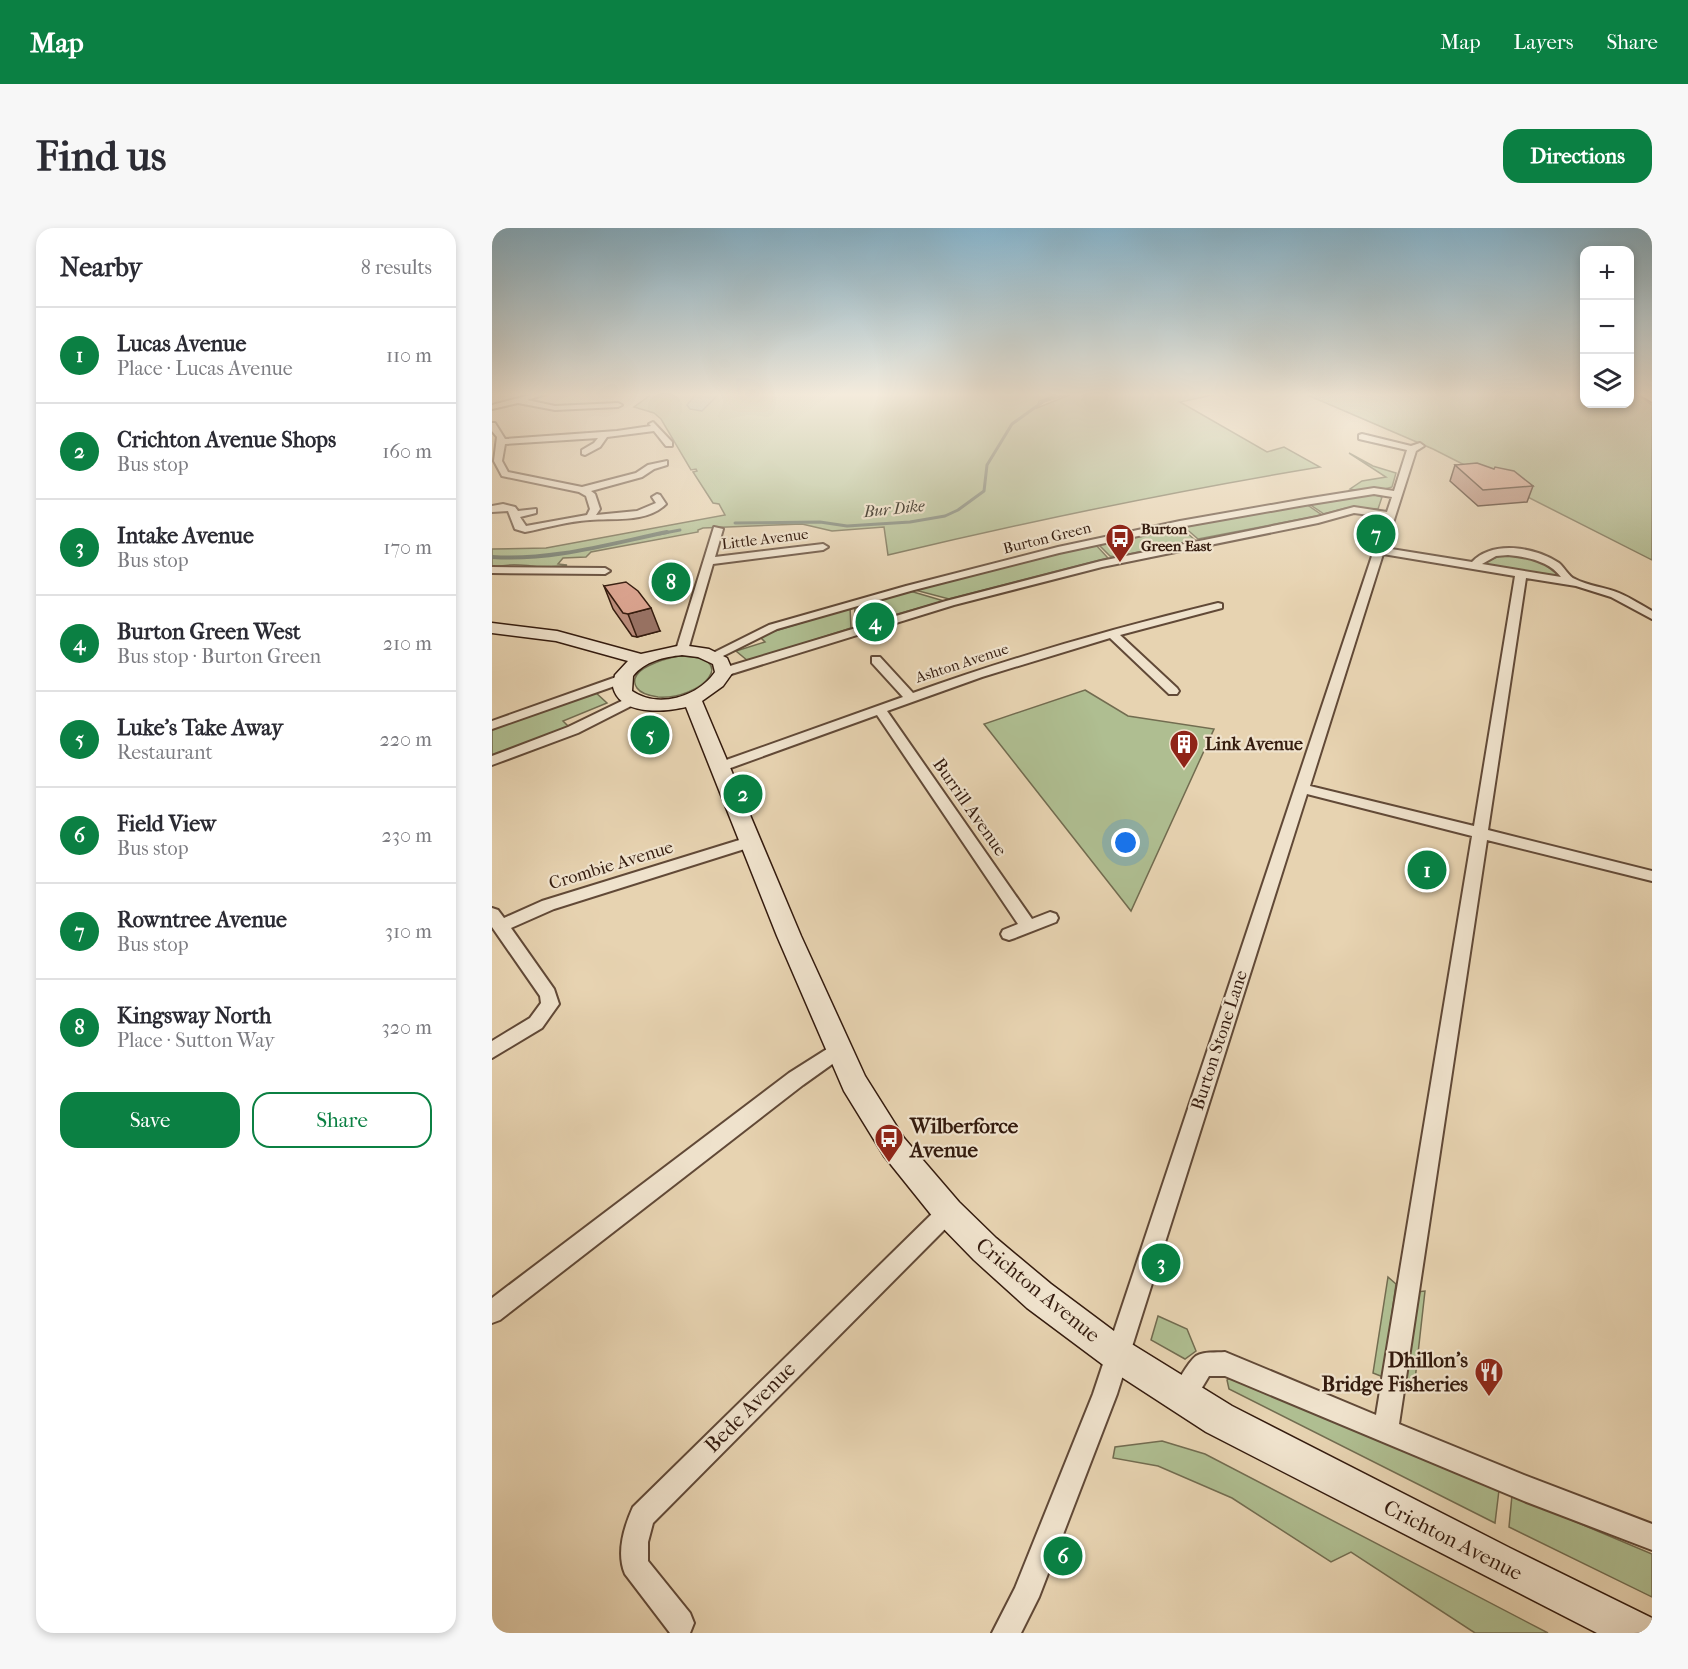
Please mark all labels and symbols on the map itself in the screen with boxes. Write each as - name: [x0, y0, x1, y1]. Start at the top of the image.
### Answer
- water label: Bur Dike: [862, 496, 926, 521]
- pin: 7: [1356, 512, 1396, 556]
- street label: Burton Green: [1001, 518, 1093, 558]
- place label: Burton Green East: [1141, 520, 1212, 555]
- bus stop icon: Burton Green East: [1104, 522, 1136, 564]
- street label: Little Avenue: [721, 525, 810, 553]
- pin: 8: [652, 560, 690, 604]
- pin: 4: [856, 600, 895, 644]
- street label: Ashton Avenue: [912, 639, 1011, 687]
- pin: 5: [630, 712, 670, 758]
- building icon: Link Avenue: [1168, 728, 1200, 770]
- place label: Link Avenue: [1205, 734, 1303, 755]
- street label: Burrill Avenue: [928, 754, 1011, 860]
- pin: 2: [724, 772, 762, 816]
- your location: [1111, 828, 1140, 857]
- street label: Crombie Avenue: [546, 837, 676, 894]
- pin: 1: [1408, 848, 1446, 892]
- street label: Burton Stone Lane: [1187, 968, 1252, 1113]
- place label: Wilberforce Avenue: [908, 1114, 1019, 1162]
- bus stop icon: Wilberforce Avenue: [873, 1122, 905, 1164]
- street label: Crichton Avenue: [971, 1233, 1105, 1347]
- pin: 3: [1142, 1240, 1180, 1286]
- place label: Dhillon's Bridge Fisheries: [1321, 1348, 1468, 1396]
- restaurant icon: Dhillon's Bridge Fisheries: [1473, 1356, 1505, 1398]
- street label: Bede Avenue: [700, 1357, 800, 1457]
- street label: Crichton Avenue: [1380, 1495, 1526, 1585]
- pin: 6: [1044, 1534, 1082, 1578]

